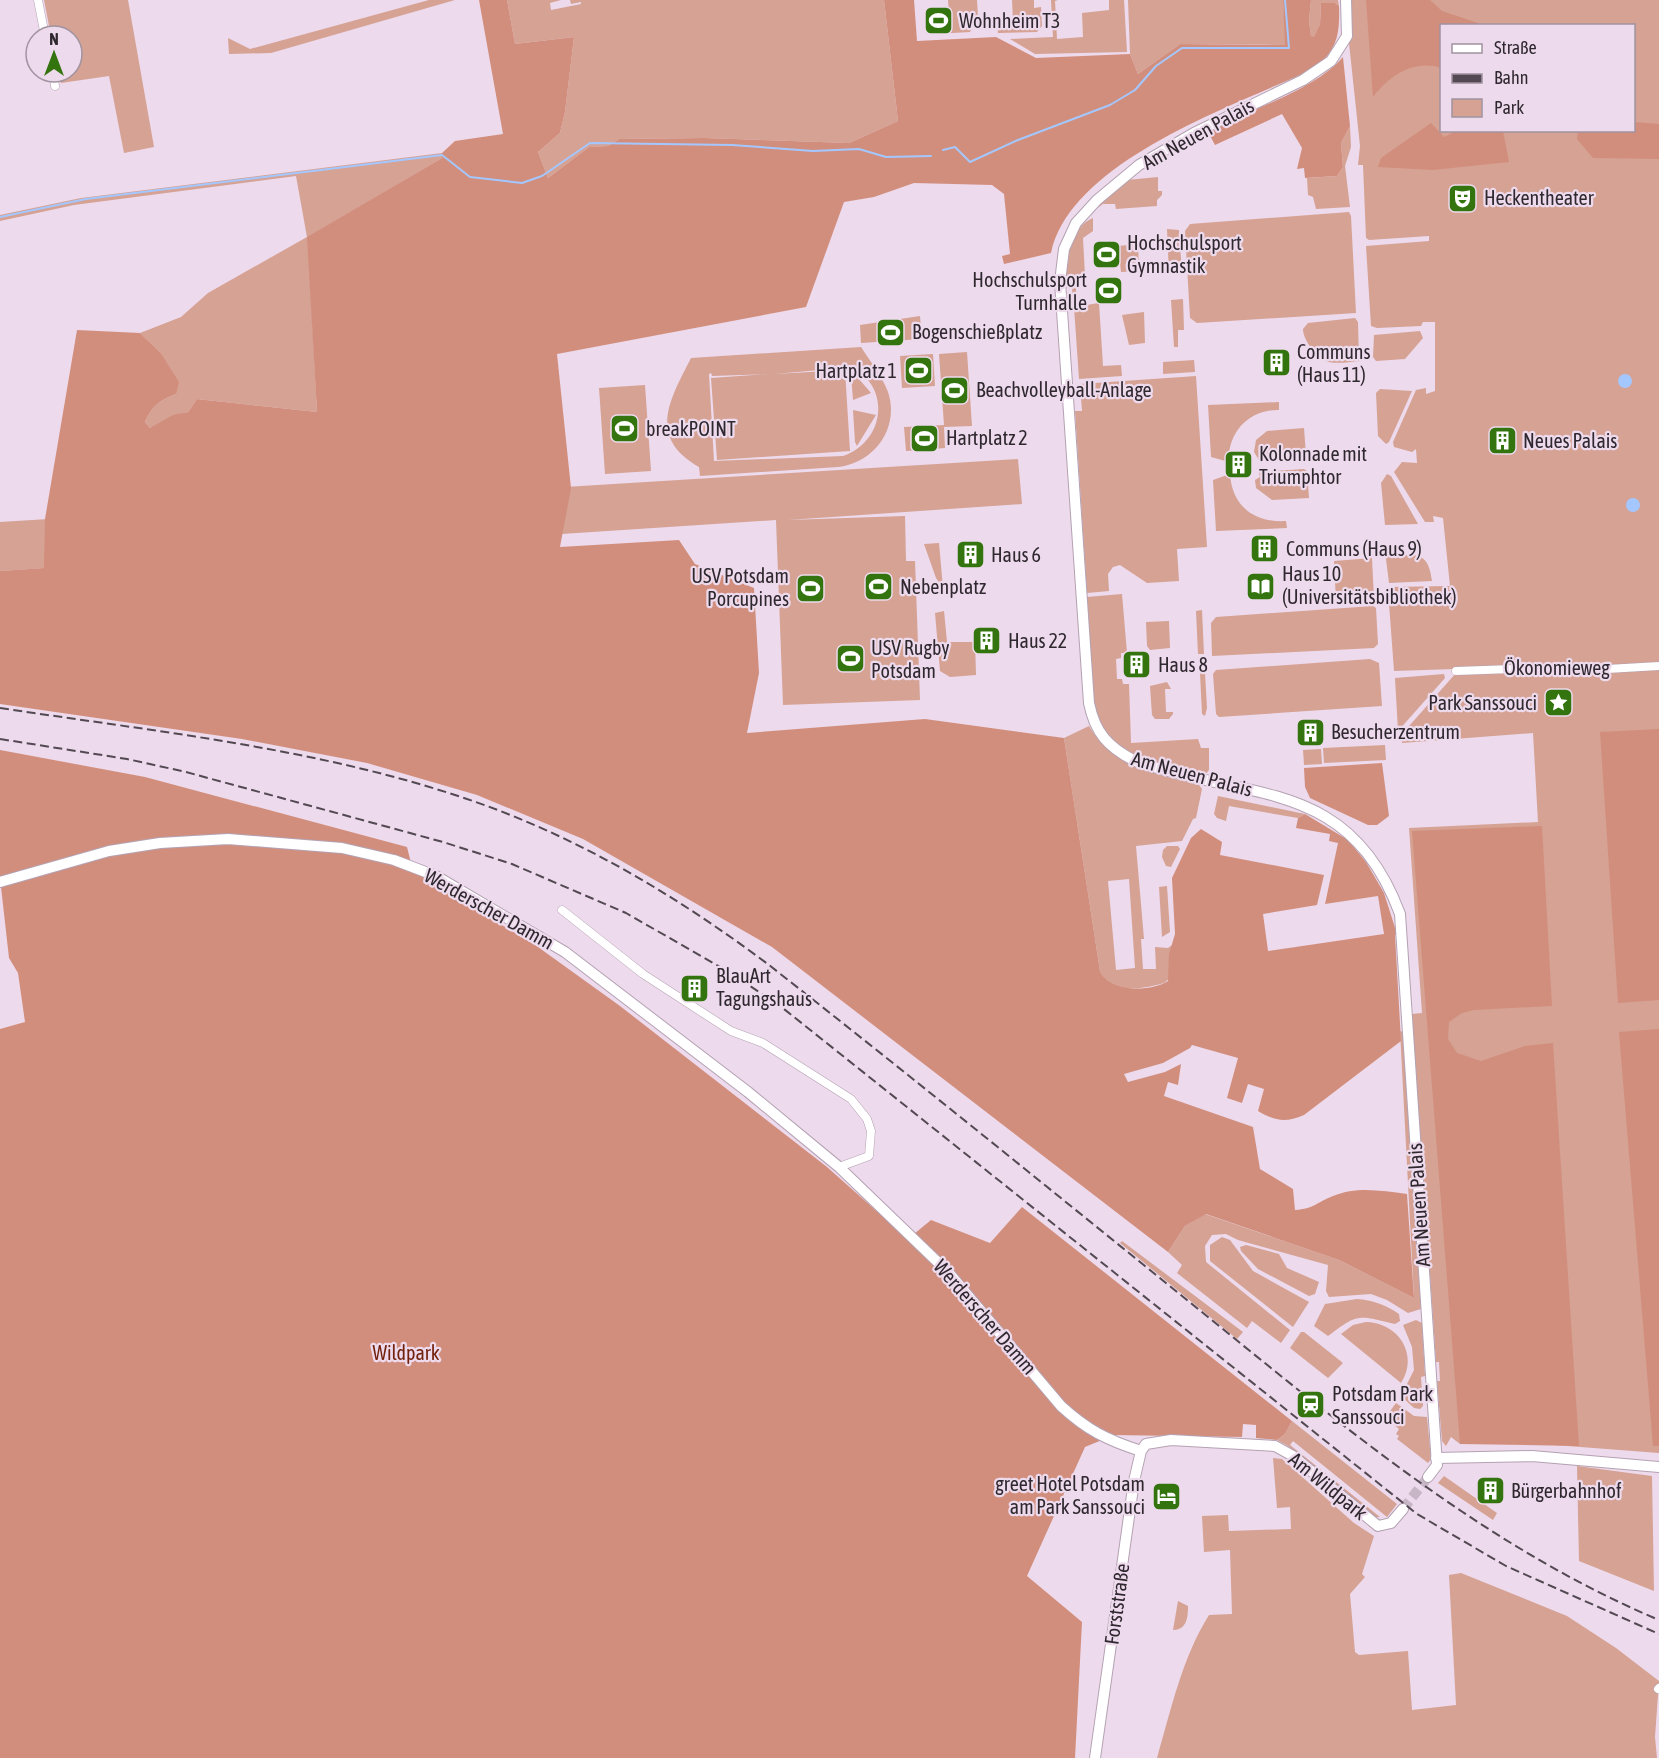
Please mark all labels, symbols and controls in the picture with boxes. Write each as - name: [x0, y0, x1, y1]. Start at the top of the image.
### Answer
- sports icon: Wohnheim T3: [922, 5, 954, 37]
- place label: Wohnheim T3: [959, 9, 1060, 32]
- north arrow: [24, 24, 84, 84]
- legend: [1440, 24, 1635, 132]
- text: N: [49, 30, 59, 48]
- text: Straße: [1494, 37, 1537, 58]
- text: Bahn: [1494, 67, 1528, 88]
- street label: Am Neuen Palais: [1138, 93, 1258, 174]
- text: Park: [1494, 97, 1524, 118]
- theatre icon: Heckentheater: [1447, 182, 1479, 214]
- place label: Heckentheater: [1484, 186, 1595, 209]
- place label: Hochschulsport Gymnastik: [1127, 231, 1242, 277]
- sports icon: Hochschulsport Gymnastik: [1090, 238, 1122, 270]
- place label: Hochschulsport Turnhalle: [972, 268, 1087, 314]
- sports icon: Hochschulsport Turnhalle: [1092, 275, 1124, 307]
- sports icon: Bogenschießplatz: [875, 316, 907, 348]
- place label: Bogenschießplatz: [912, 320, 1042, 343]
- place label: Communs (Haus 11): [1297, 340, 1371, 386]
- building icon: Communs (Haus 11): [1260, 347, 1292, 379]
- sports icon: Hartplatz 1: [902, 355, 934, 387]
- place label: Hartplatz 1: [815, 359, 897, 382]
- sports icon: Beachvolleyball-Anlage: [939, 374, 971, 406]
- place label: Beachvolleyball-Anlage: [976, 378, 1152, 401]
- sports icon: breakPOINT: [609, 413, 641, 445]
- place label: breakPOINT: [646, 417, 736, 440]
- sports icon: Hartplatz 2: [909, 422, 941, 454]
- building icon: Neues Palais: [1486, 425, 1518, 457]
- place label: Hartplatz 2: [946, 426, 1028, 449]
- place label: Neues Palais: [1523, 429, 1617, 452]
- place label: Kolonnade mit Triumphtor: [1259, 442, 1367, 488]
- building icon: Kolonnade mit Triumphtor: [1222, 449, 1254, 481]
- building icon: Communs (Haus 9): [1249, 533, 1281, 565]
- place label: Communs (Haus 9): [1286, 537, 1422, 560]
- building icon: Haus 6: [954, 539, 986, 571]
- place label: Haus 6: [991, 543, 1041, 566]
- place label: Haus 10 (Universitätsbibliothek): [1282, 562, 1456, 608]
- place label: USV Potsdam Porcupines: [691, 564, 789, 610]
- library icon: Haus 10 (Universitätsbibliothek): [1245, 570, 1277, 602]
- sports icon: Nebenplatz: [863, 571, 895, 603]
- sports icon: USV Potsdam Porcupines: [794, 572, 826, 604]
- place label: Nebenplatz: [900, 575, 986, 598]
- building icon: Haus 22: [971, 625, 1003, 657]
- place label: Haus 22: [1008, 629, 1067, 652]
- place label: USV Rugby Potsdam: [871, 636, 950, 682]
- sports icon: USV Rugby Potsdam: [834, 643, 866, 675]
- building icon: Haus 8: [1121, 649, 1153, 681]
- place label: Haus 8: [1158, 653, 1208, 676]
- street label: Ökonomieweg: [1504, 656, 1610, 679]
- place icon: Park Sanssouci: [1542, 687, 1574, 719]
- place label: Park Sanssouci: [1428, 691, 1537, 714]
- building icon: Besucherzentrum: [1294, 716, 1326, 748]
- place label: Besucherzentrum: [1331, 720, 1460, 743]
- street label: Am Neuen Palais: [1129, 746, 1255, 801]
- street label: Werderscher Damm: [420, 863, 558, 954]
- place label: BlauArt Tagungshaus: [716, 964, 812, 1010]
- building icon: BlauArt Tagungshaus: [679, 972, 711, 1004]
- street label: Am Neuen Palais: [1403, 1142, 1434, 1268]
- street label: Werderscher Damm: [929, 1255, 1041, 1379]
- park label: Wildpark: [372, 1341, 440, 1364]
- place label: Potsdam Park Sanssouci: [1332, 1382, 1433, 1428]
- station icon: Potsdam Park Sanssouci: [1295, 1389, 1327, 1421]
- street label: Am Wildpark: [1285, 1447, 1372, 1524]
- place label: greet Hotel Potsdam am Park Sanssouci: [995, 1472, 1145, 1518]
- building icon: Bürgerbahnhof: [1474, 1475, 1506, 1507]
- place label: Bürgerbahnhof: [1511, 1479, 1622, 1502]
- hotel icon: greet Hotel Potsdam am Park Sanssouci: [1150, 1480, 1182, 1512]
- street label: Forststraße: [1099, 1562, 1134, 1646]

